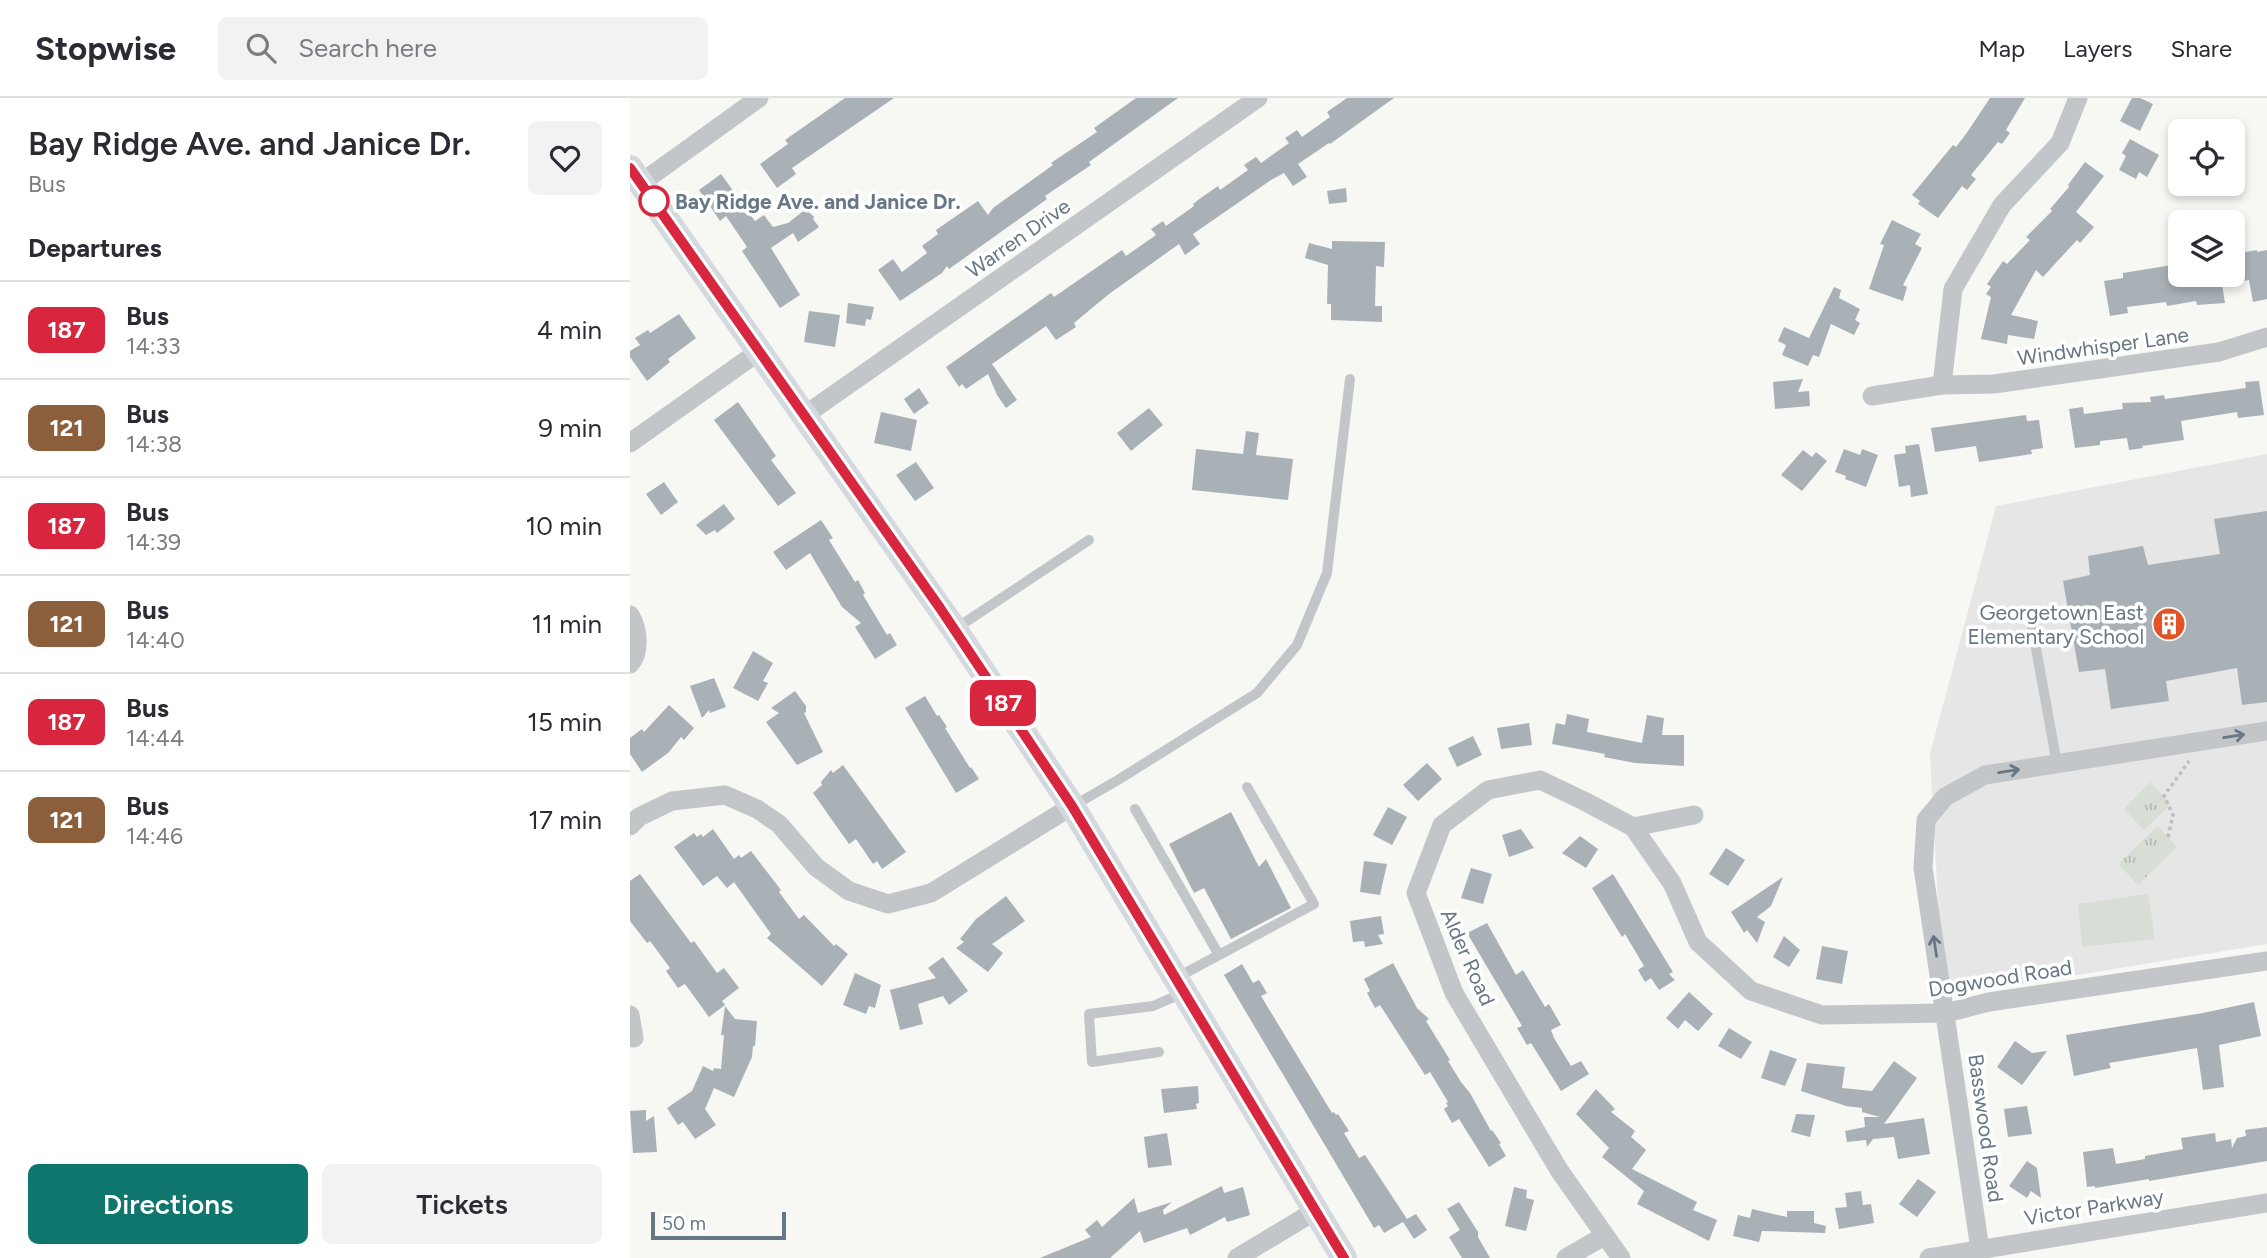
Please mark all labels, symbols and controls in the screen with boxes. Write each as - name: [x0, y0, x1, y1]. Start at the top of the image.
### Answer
- search box: [218, 17, 708, 80]
- text: Stopwise: [35, 29, 176, 68]
- icon: search: [242, 29, 280, 67]
- text: Search here: [298, 32, 437, 64]
- text: Map: [1978, 34, 2025, 63]
- text: Layers: [2063, 34, 2132, 63]
- text: Share: [2170, 34, 2232, 63]
- map controls: [2168, 119, 2245, 287]
- button: locate: [2168, 119, 2245, 196]
- button: heart: [528, 121, 602, 195]
- text: Bay Ridge Ave. and Janice Dr.: [28, 124, 471, 163]
- text: Bus: [28, 170, 66, 198]
- marker: Bay Ridge Ave. and Janice Dr.: [639, 186, 669, 216]
- place label: Bay Ridge Ave. and Janice Dr.: [675, 189, 961, 214]
- street label: Warren Drive: [961, 193, 1075, 283]
- button: layers: [2168, 210, 2245, 287]
- text: Departures: [28, 232, 162, 264]
- text: Bus: [126, 300, 169, 332]
- text: 4 min: [537, 314, 602, 346]
- text: 187: [47, 315, 86, 344]
- street label: Windwhisper Lane: [2016, 322, 2190, 370]
- text: 14:33: [126, 332, 181, 360]
- text: Bus: [126, 398, 169, 430]
- text: 9 min: [538, 412, 602, 444]
- text: 121: [49, 413, 84, 442]
- text: 14:38: [126, 430, 182, 458]
- text: Bus: [126, 496, 169, 528]
- text: 10 min: [526, 510, 602, 542]
- text: 187: [47, 511, 86, 540]
- text: 14:39: [126, 528, 181, 556]
- text: Bus: [126, 594, 169, 626]
- place label: Georgetown East Elementary School: [1968, 600, 2144, 649]
- building icon: Georgetown East Elementary School: [2150, 605, 2188, 643]
- text: 11 min: [531, 608, 602, 640]
- text: 121: [49, 609, 84, 638]
- text: 14:40: [126, 626, 185, 654]
- line badge: 187: [963, 680, 1043, 726]
- text: 187: [984, 688, 1022, 717]
- text: Bus: [126, 692, 169, 724]
- text: 15 min: [527, 706, 602, 738]
- text: 187: [47, 707, 86, 736]
- text: 14:44: [126, 724, 184, 752]
- one-way arrow: [2222, 729, 2245, 742]
- one-way arrow: [1997, 764, 2020, 777]
- text: Bus: [126, 790, 169, 822]
- text: 17 min: [528, 804, 602, 836]
- text: 121: [49, 805, 84, 834]
- text: 14:46: [126, 822, 183, 850]
- street label: Alder Road: [1436, 905, 1500, 1009]
- one-way arrow: [1928, 935, 1941, 958]
- street label: Dogwood Road: [1926, 954, 2074, 1002]
- street label: Basswood Road: [1963, 1052, 2009, 1204]
- button: Directions: [28, 1164, 308, 1244]
- button: Tickets: [322, 1164, 602, 1244]
- street label: Victor Parkway: [2022, 1184, 2166, 1230]
- scale bar: [651, 1209, 786, 1241]
- text: 50 m: [662, 1212, 706, 1235]

